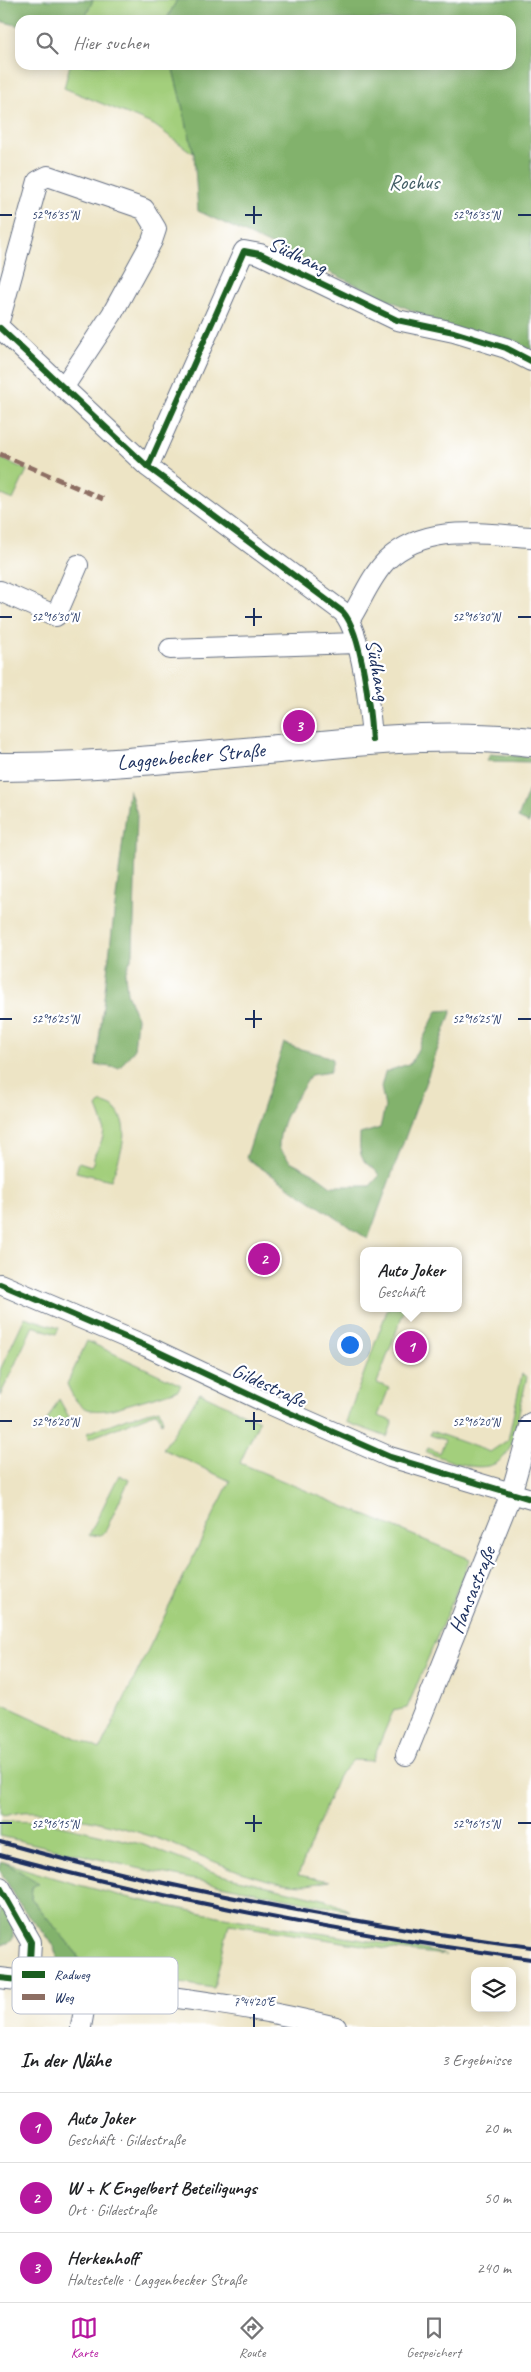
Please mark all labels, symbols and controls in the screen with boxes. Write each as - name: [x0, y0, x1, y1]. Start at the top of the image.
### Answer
- search box: [15, 15, 516, 70]
- icon: search: [33, 29, 61, 57]
- text: Hier suchen: [73, 31, 149, 55]
- park label: Rochus: [389, 169, 441, 195]
- text: 52°16'35"N: [31, 207, 80, 223]
- text: 52°16'35"N: [452, 207, 501, 223]
- street label: Südhang: [264, 230, 333, 281]
- text: 52°16'30"N: [31, 609, 80, 625]
- text: 52°16'30"N: [452, 609, 501, 625]
- street label: Südhang: [360, 637, 396, 704]
- pin: 3: [283, 707, 315, 745]
- street label: Laggenbecker Straße: [116, 736, 268, 775]
- text: 52°16'25"N: [31, 1011, 80, 1027]
- text: 52°16'25"N: [452, 1011, 501, 1027]
- pin: 2: [248, 1240, 280, 1278]
- popup: [360, 1247, 462, 1312]
- text: Auto Joker: [377, 1258, 445, 1282]
- text: Geschäft: [377, 1282, 425, 1302]
- pin: 1: [395, 1328, 427, 1366]
- your location: [337, 1332, 363, 1358]
- street label: Gildestraße: [228, 1357, 312, 1414]
- text: 52°16'20"N: [31, 1414, 80, 1430]
- text: 52°16'20"N: [452, 1414, 501, 1430]
- street label: Hansastraße: [443, 1541, 502, 1637]
- text: 52°16'15"N: [31, 1816, 80, 1832]
- text: 52°16'15"N: [452, 1816, 501, 1832]
- legend: [12, 1957, 178, 2014]
- text: Radweg: [54, 1966, 91, 1983]
- map controls: [471, 1967, 516, 2012]
- button: layers: [471, 1967, 516, 2012]
- text: Weg: [54, 1989, 75, 2006]
- text: 7°44'20"E: [234, 1994, 276, 2010]
- text: In der Nähe: [20, 2047, 110, 2073]
- text: 3 Ergebnisse: [442, 2050, 511, 2070]
- text: Auto Joker: [67, 2106, 134, 2130]
- text: 1: [32, 2118, 40, 2138]
- text: 20 m: [484, 2118, 511, 2138]
- text: Geschäft · Gildestraße: [67, 2130, 185, 2150]
- text: W + K Engelbert Beteiligungs: [67, 2176, 257, 2200]
- text: 2: [32, 2188, 40, 2208]
- text: 50 m: [484, 2188, 511, 2208]
- text: Ort · Gildestraße: [67, 2200, 157, 2220]
- text: Herkenhoff: [67, 2246, 139, 2270]
- text: 3: [32, 2258, 40, 2278]
- text: 240 m: [477, 2258, 511, 2278]
- text: Haltestelle · Laggenbecker Straße: [67, 2270, 246, 2290]
- tab: Karte: [70, 2314, 98, 2361]
- tab: Route: [238, 2314, 266, 2361]
- tab: Gespeichert: [406, 2314, 461, 2361]

